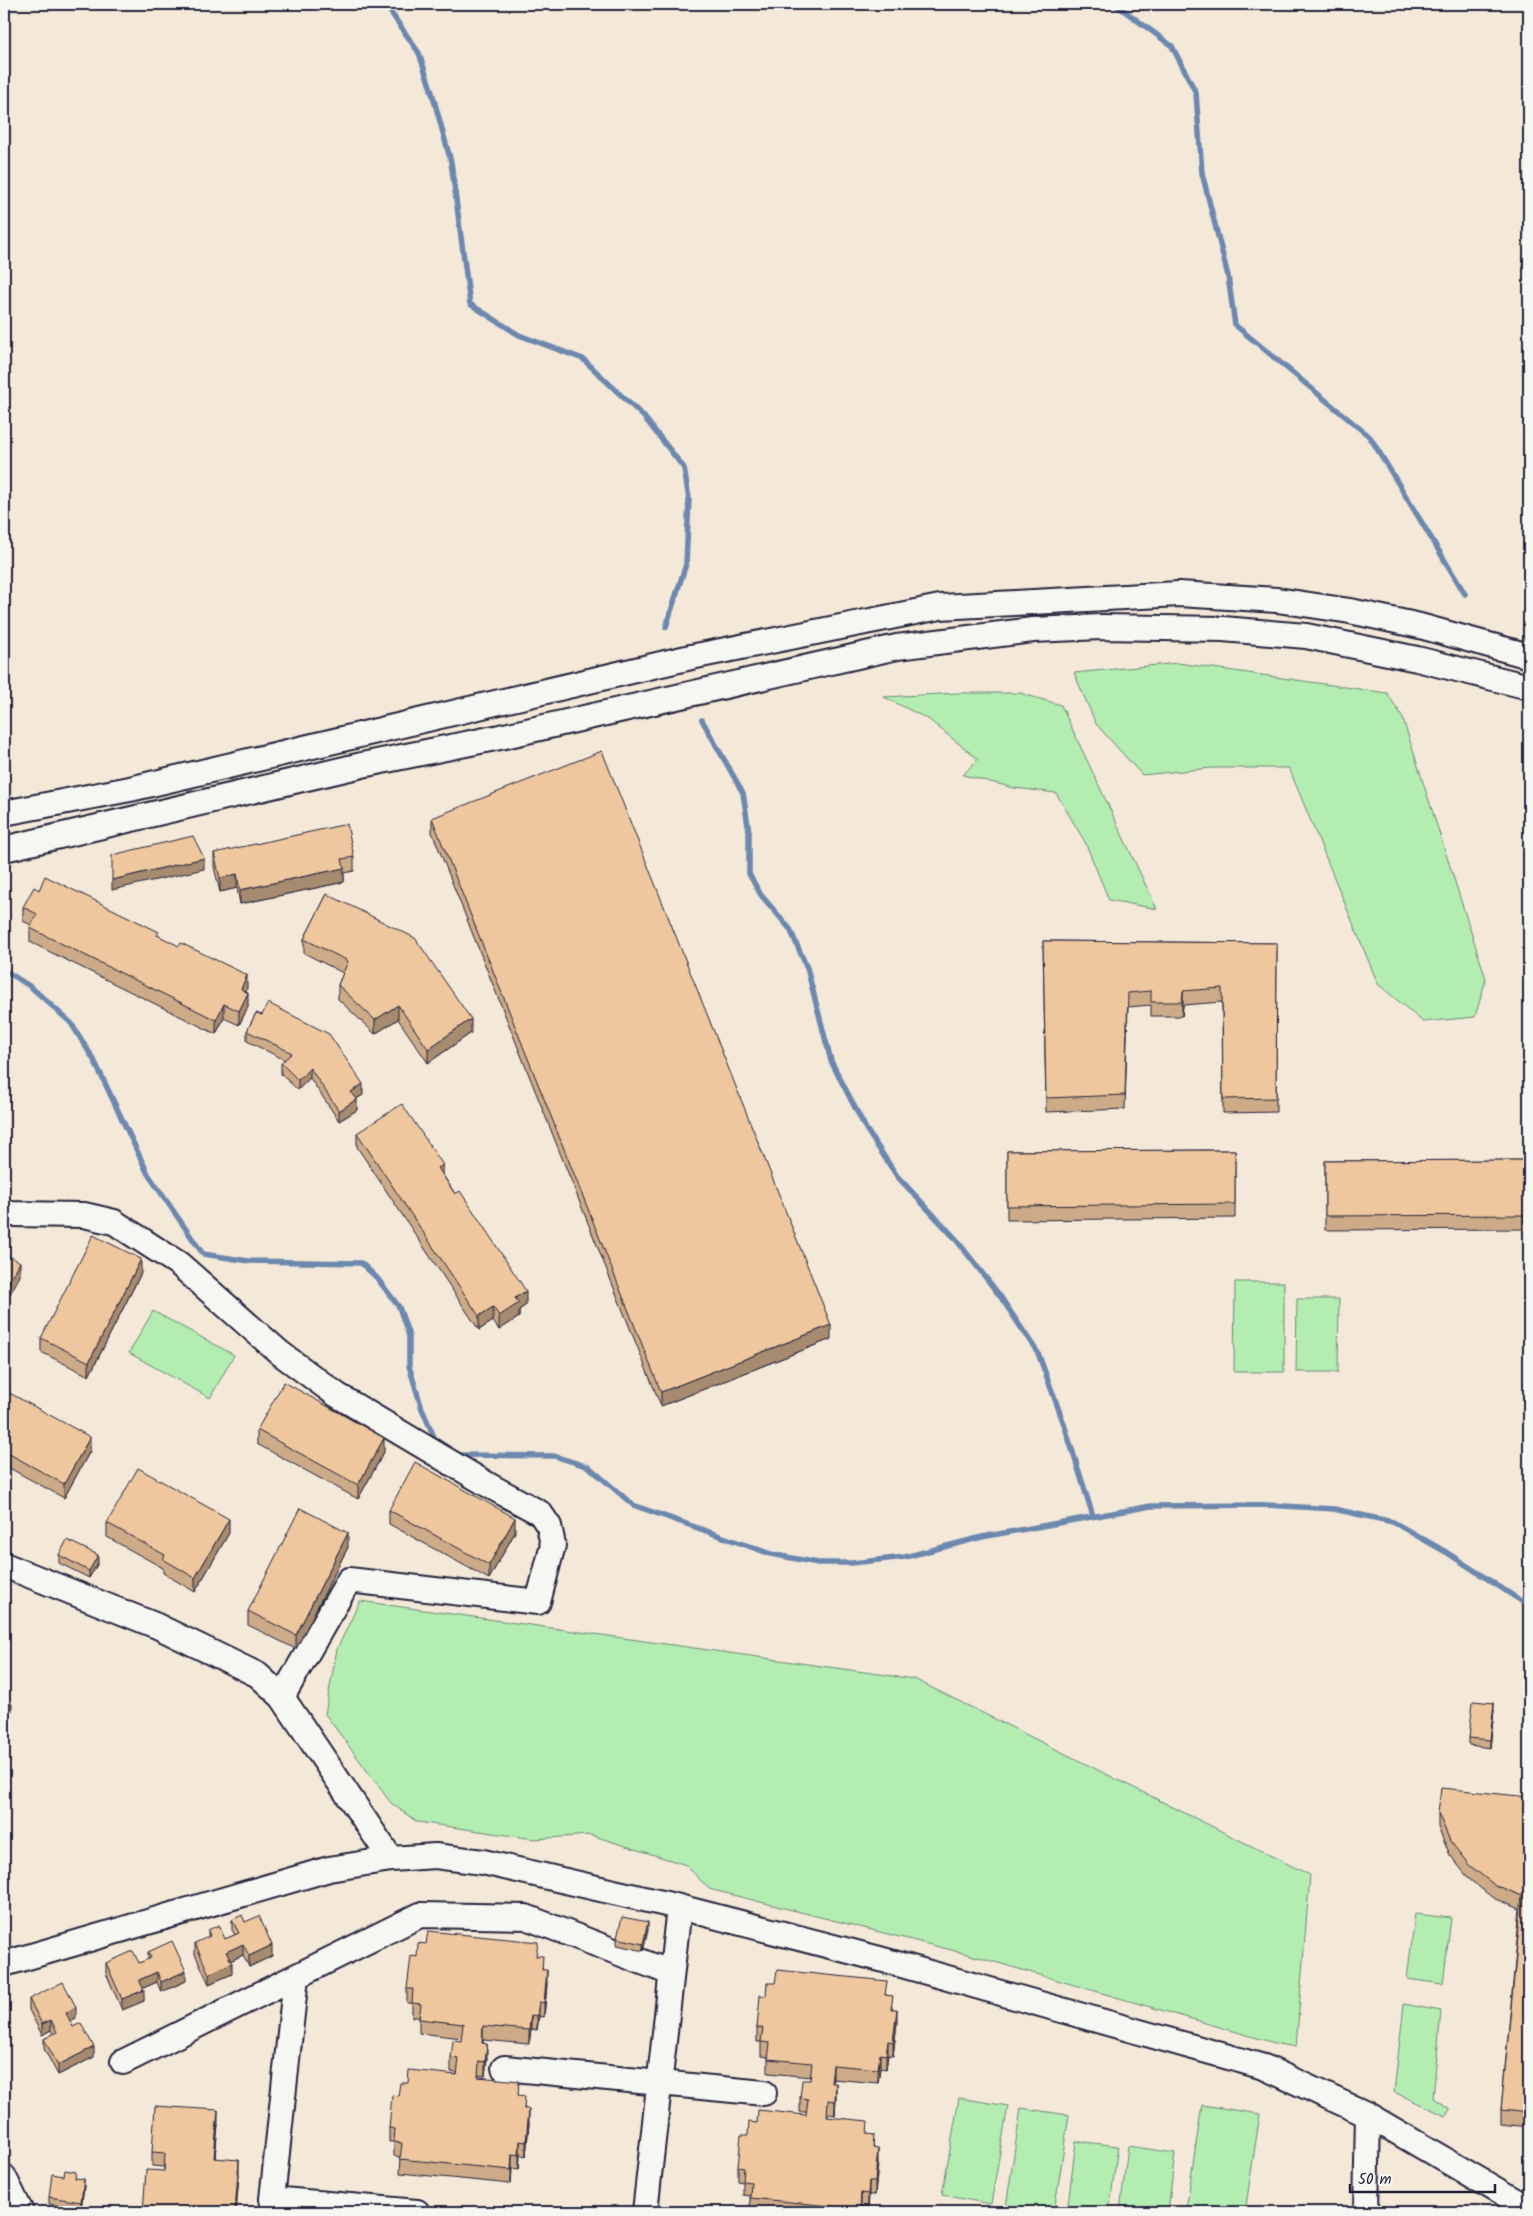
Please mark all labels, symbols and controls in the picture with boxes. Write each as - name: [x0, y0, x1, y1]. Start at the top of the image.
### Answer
- scale bar: [1350, 2161, 1496, 2193]
- text: 50 m: [1358, 2168, 1392, 2192]

